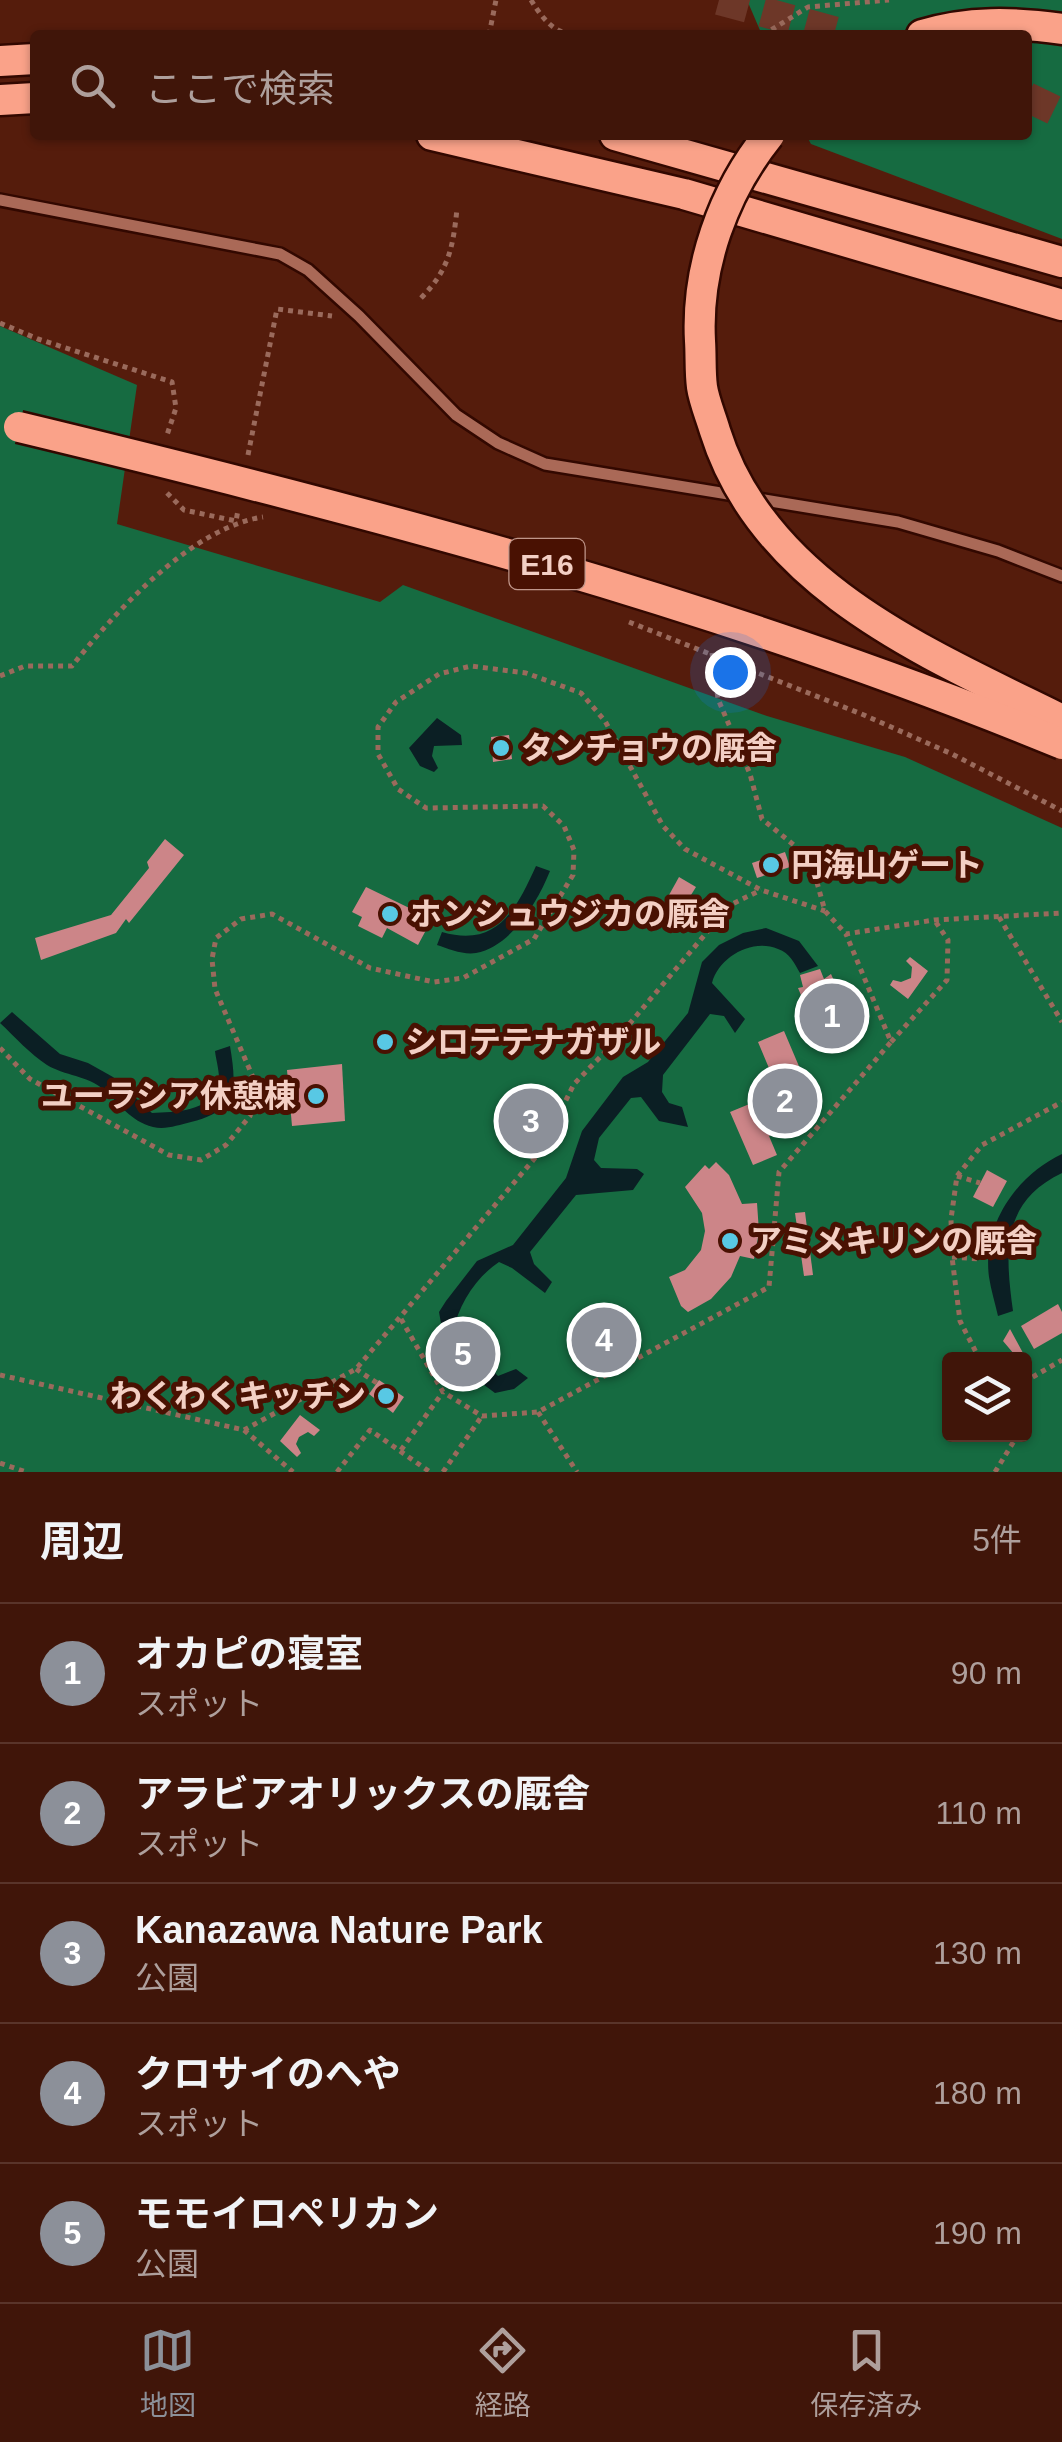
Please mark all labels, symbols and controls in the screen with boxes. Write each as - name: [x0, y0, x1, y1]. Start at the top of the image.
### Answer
- search box: [30, 30, 1032, 140]
- icon: search: [65, 58, 120, 113]
- text: ここで検索: [145, 68, 335, 110]
- road number: E16: [510, 539, 584, 589]
- your location: [705, 647, 756, 698]
- place label: タンチョウの厩舎: [521, 730, 777, 766]
- marker: タンチョウの厩舎: [490, 737, 512, 759]
- place label: 円海山ゲート: [791, 847, 983, 883]
- marker: 円海山ゲート: [760, 854, 782, 876]
- place label: ホンシュウジカの厩舎: [410, 896, 730, 932]
- marker: ホンシュウジカの厩舎: [379, 903, 401, 925]
- pin: 1: [800, 978, 864, 1054]
- place label: シロテテナガザル: [405, 1024, 661, 1060]
- marker: シロテテナガザル: [374, 1031, 396, 1053]
- pin: 2: [752, 1064, 818, 1138]
- place label: ユーラシア休憩棟: [41, 1078, 296, 1114]
- pin: 3: [498, 1084, 564, 1158]
- marker: ユーラシア休憩棟: [305, 1085, 327, 1107]
- place label: アミメキリンの厩舎: [750, 1223, 1037, 1259]
- marker: アミメキリンの厩舎: [719, 1230, 741, 1252]
- pin: 4: [572, 1302, 636, 1378]
- pin: 5: [430, 1316, 496, 1392]
- map controls: [942, 1352, 1032, 1442]
- button: layers: [942, 1352, 1032, 1442]
- place label: わくわくキッチン: [110, 1378, 366, 1414]
- marker: わくわくキッチン: [375, 1385, 397, 1407]
- text: 周辺: [40, 1518, 124, 1565]
- text: 5件: [972, 1522, 1022, 1558]
- text: オカピの寝室: [135, 1633, 363, 1675]
- text: 1: [64, 1655, 81, 1691]
- text: 90 m: [951, 1655, 1022, 1691]
- text: スポット: [135, 1686, 263, 1722]
- text: アラビアオリックスの厩舎: [135, 1773, 590, 1815]
- text: 2: [64, 1795, 81, 1831]
- text: 110 m: [935, 1795, 1022, 1831]
- text: スポット: [135, 1826, 263, 1862]
- text: Kanazawa Nature Park: [135, 1909, 543, 1951]
- text: 3: [64, 1935, 81, 1971]
- text: 130 m: [933, 1935, 1022, 1971]
- text: 公園: [135, 1960, 199, 1996]
- text: クロサイのへや: [135, 2053, 401, 2095]
- text: 4: [64, 2075, 81, 2111]
- text: 180 m: [933, 2075, 1022, 2111]
- text: スポット: [135, 2106, 263, 2142]
- text: モモイロペリカン: [135, 2193, 439, 2235]
- text: 5: [64, 2215, 81, 2251]
- text: 190 m: [933, 2215, 1022, 2251]
- text: 公園: [135, 2246, 199, 2282]
- tab: 地図: [140, 2323, 196, 2423]
- tab: 経路: [475, 2323, 531, 2423]
- tab: 保存済み: [810, 2323, 922, 2423]

